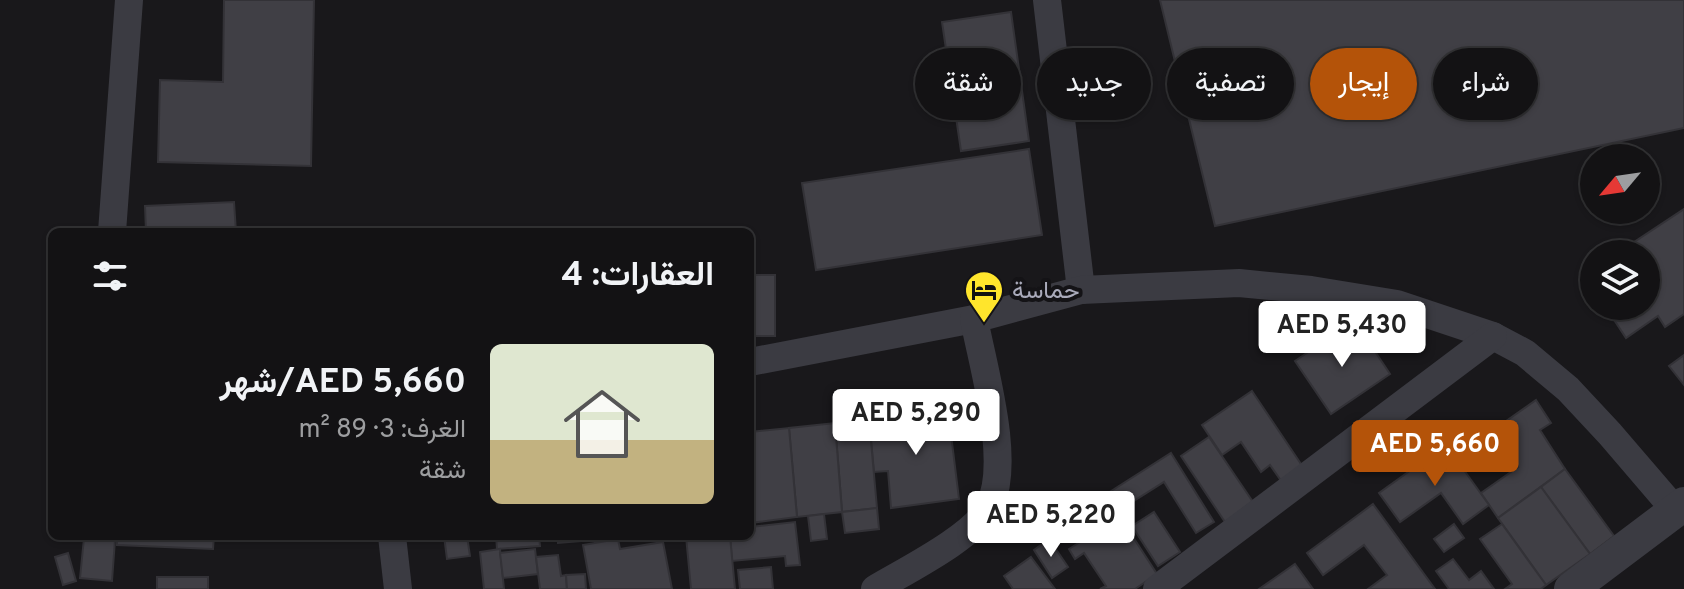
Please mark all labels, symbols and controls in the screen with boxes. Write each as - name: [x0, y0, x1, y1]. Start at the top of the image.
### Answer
- chip: شقة: [915, 48, 1021, 120]
- chip: جديد: [1037, 48, 1151, 120]
- chip: تصفية: [1167, 48, 1294, 120]
- chip: إيجار: [1310, 48, 1417, 120]
- chip: شراء: [1433, 48, 1538, 120]
- north arrow: [1580, 144, 1660, 224]
- map controls: [1580, 144, 1660, 320]
- button: layers: [1580, 240, 1660, 320]
- icon: filters: [88, 254, 132, 298]
- text: العقارات: 4: [561, 255, 714, 298]
- hotel icon: حماسة: [963, 269, 1005, 324]
- place label: حماسة: [1012, 277, 1080, 307]
- pin: AED 5,430: [1250, 301, 1434, 369]
- text: AED 5,430: [1277, 310, 1407, 343]
- text: AED 5,660/شهر: [220, 362, 466, 405]
- icon: home: [554, 376, 650, 472]
- pin: AED 5,290: [824, 389, 1008, 457]
- text: AED 5,290: [851, 398, 981, 431]
- text: الغرف: 3 · 89 m²: [298, 414, 466, 447]
- pin: AED 5,660: [1343, 420, 1527, 488]
- text: AED 5,660: [1370, 429, 1500, 462]
- text: شقة: [419, 455, 466, 488]
- pin: AED 5,220: [959, 491, 1143, 559]
- text: AED 5,220: [986, 500, 1116, 533]

